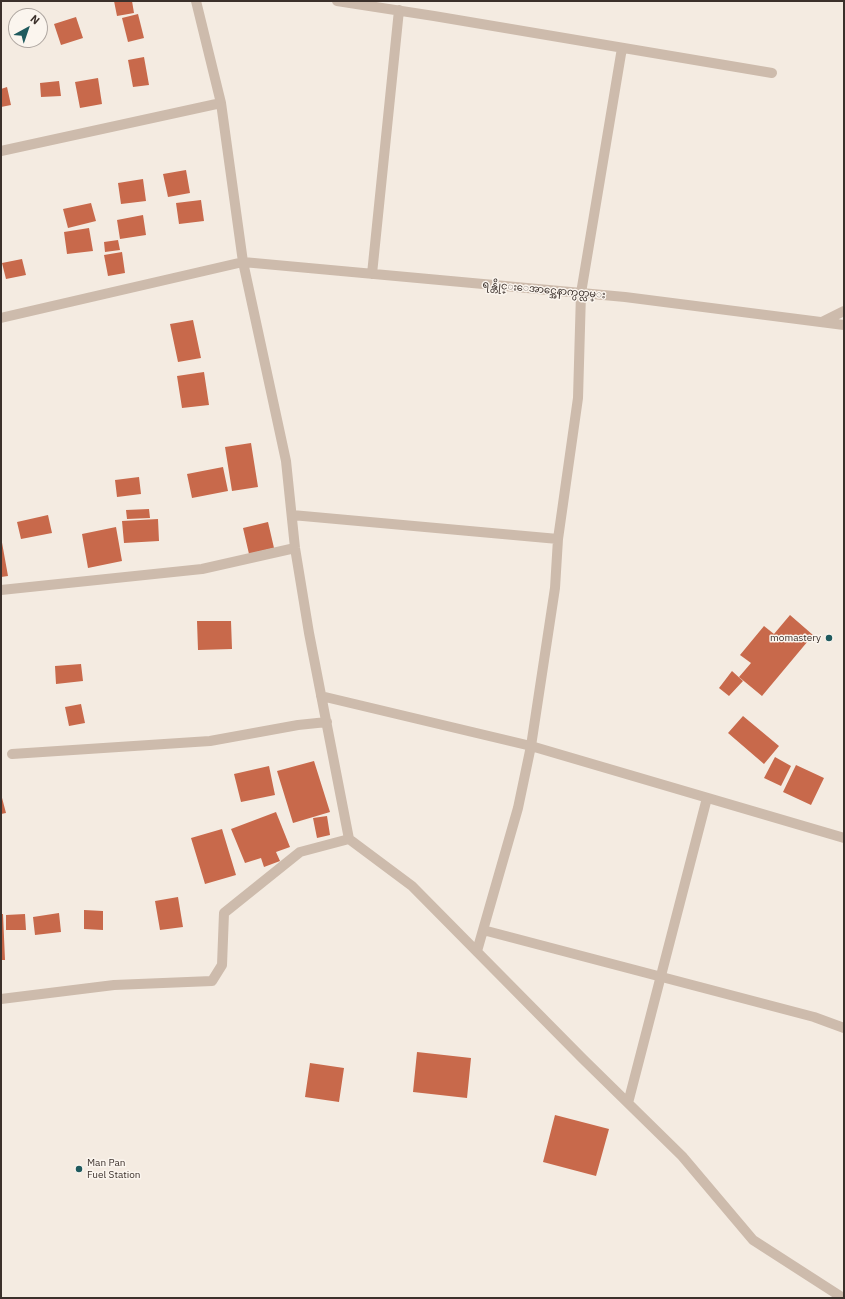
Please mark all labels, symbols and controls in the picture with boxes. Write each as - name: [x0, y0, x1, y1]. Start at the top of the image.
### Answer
- north arrow: [8, 8, 48, 48]
- text: N: [28, 12, 43, 27]
- street label: ရန္တိုင္းေအာင္အေနာက္ပတ္လမ္း: [482, 279, 606, 301]
- place label: momastery: [770, 632, 821, 644]
- marker: momastery: [824, 633, 834, 643]
- place label: Man Pan Fuel Station: [87, 1157, 141, 1180]
- marker: Man Pan Fuel Station: [74, 1164, 84, 1174]

